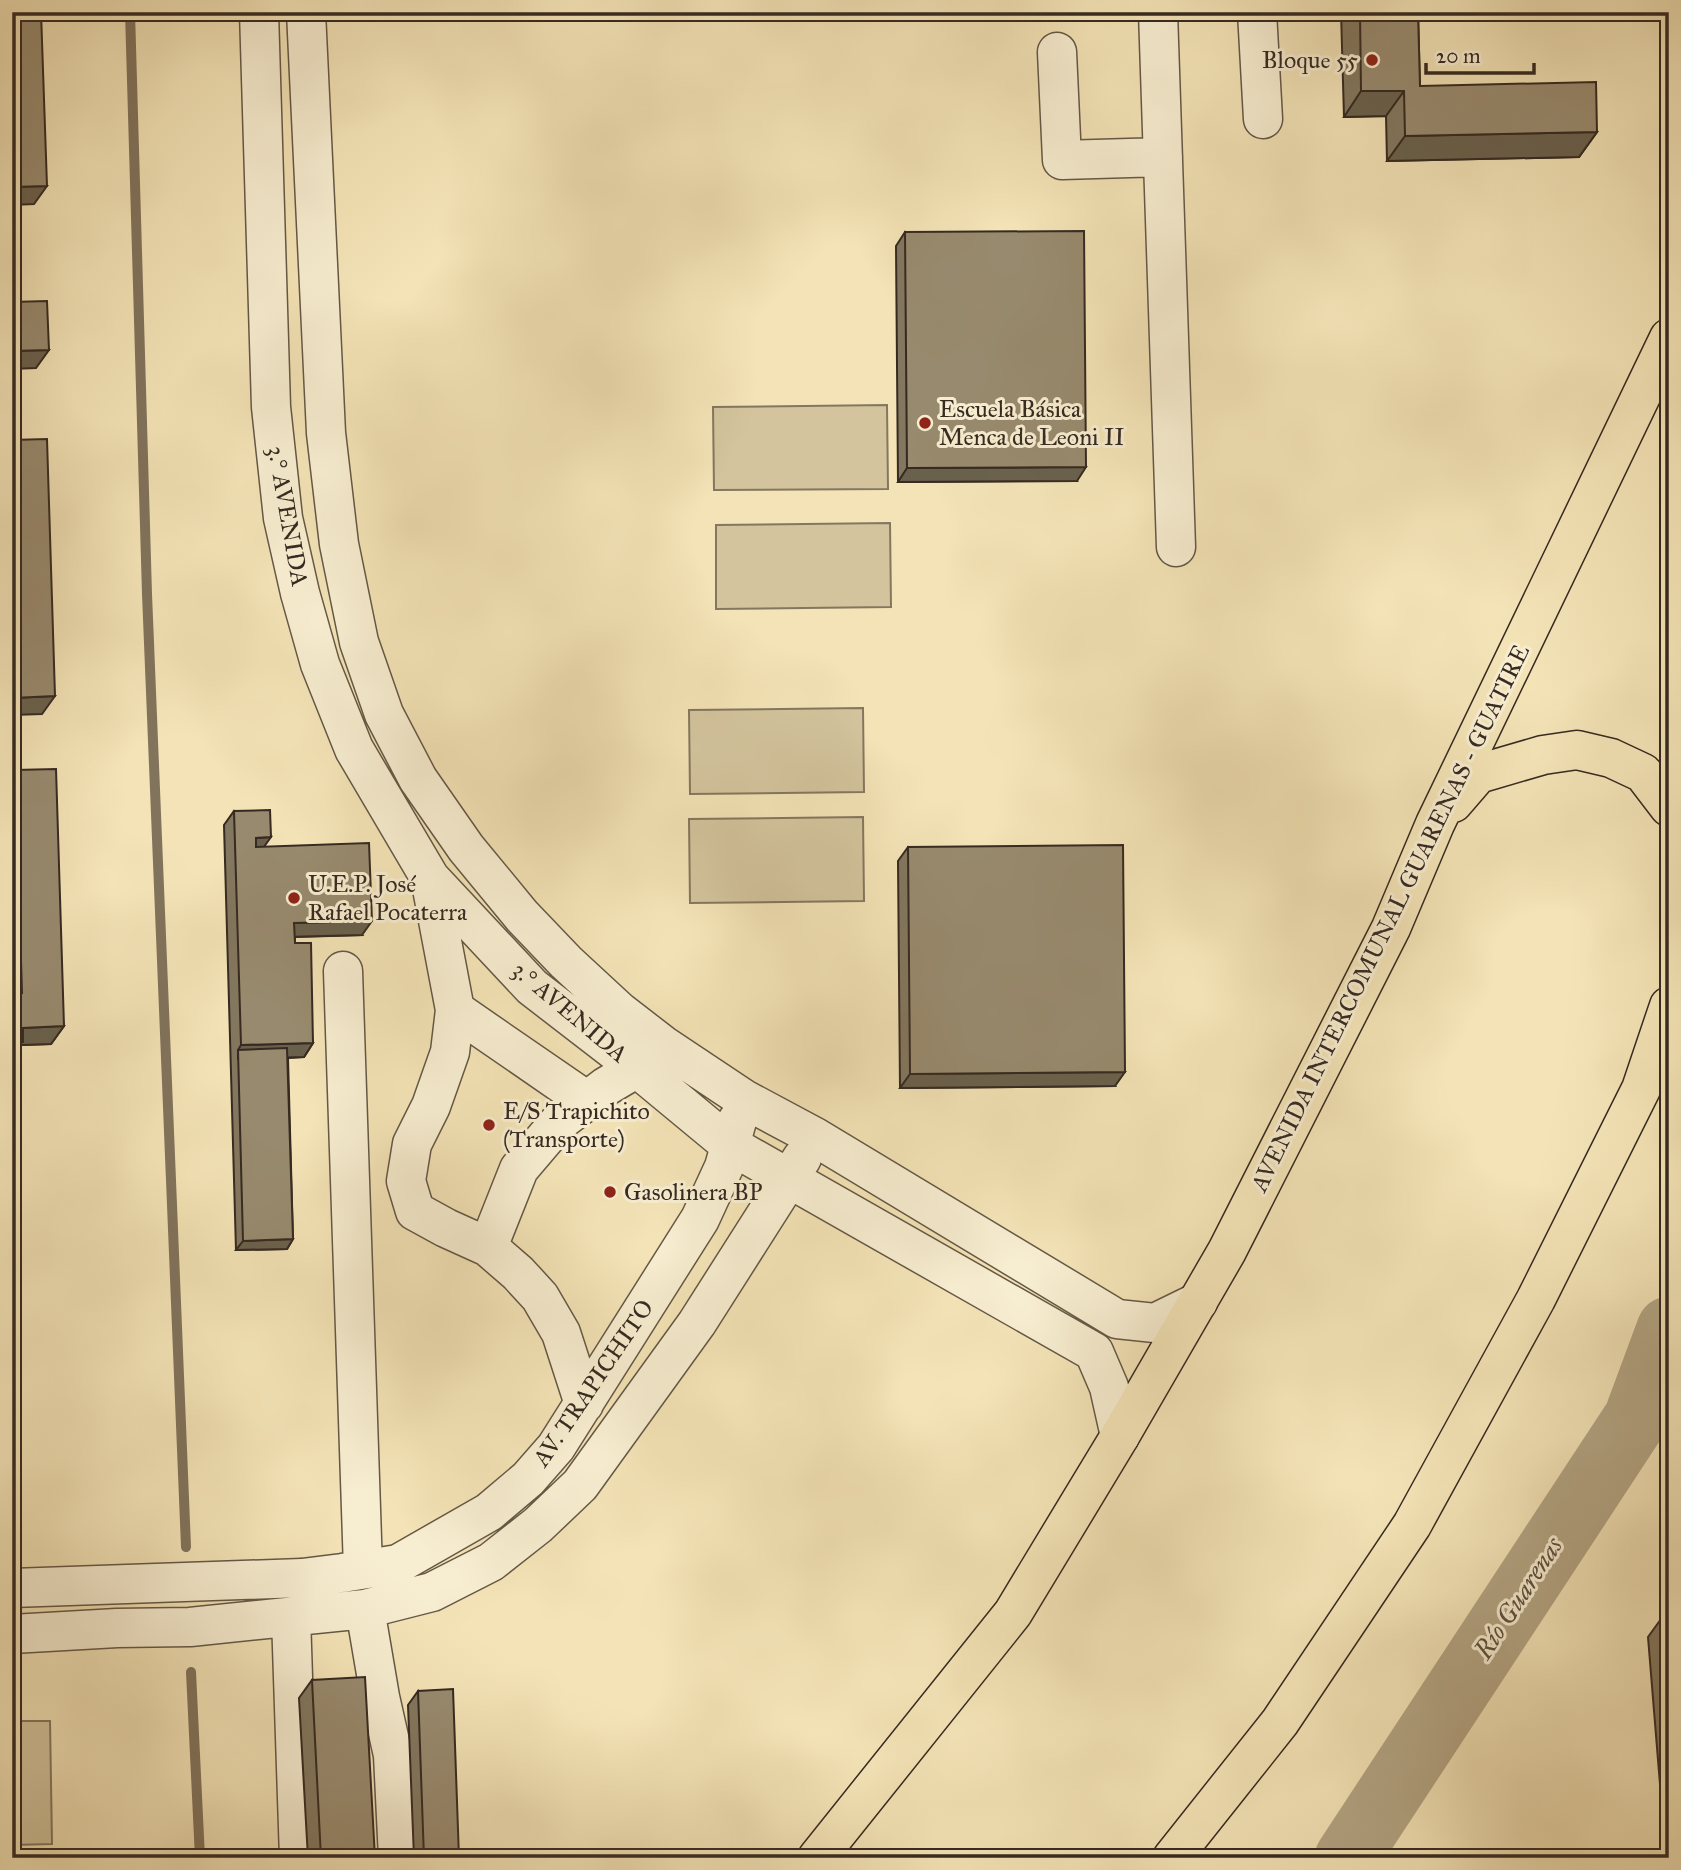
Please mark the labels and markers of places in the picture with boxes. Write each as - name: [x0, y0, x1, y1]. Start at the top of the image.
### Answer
- place label: Bloque 55: [1262, 45, 1358, 75]
- marker: Bloque 55: [1364, 52, 1380, 68]
- place label: Escuela Básica Menca de Leoni II: [939, 394, 1124, 452]
- marker: Escuela Básica Menca de Leoni II: [917, 415, 933, 431]
- place label: U.E.P. José Rafael Pocaterra: [308, 869, 468, 927]
- marker: U.E.P. José Rafael Pocaterra: [286, 890, 302, 906]
- place label: E/S Trapichito (Transporte): [503, 1096, 650, 1154]
- marker: E/S Trapichito (Transporte): [481, 1117, 497, 1133]
- place label: Gasolinera BP: [624, 1177, 763, 1207]
- marker: Gasolinera BP: [602, 1184, 618, 1200]

